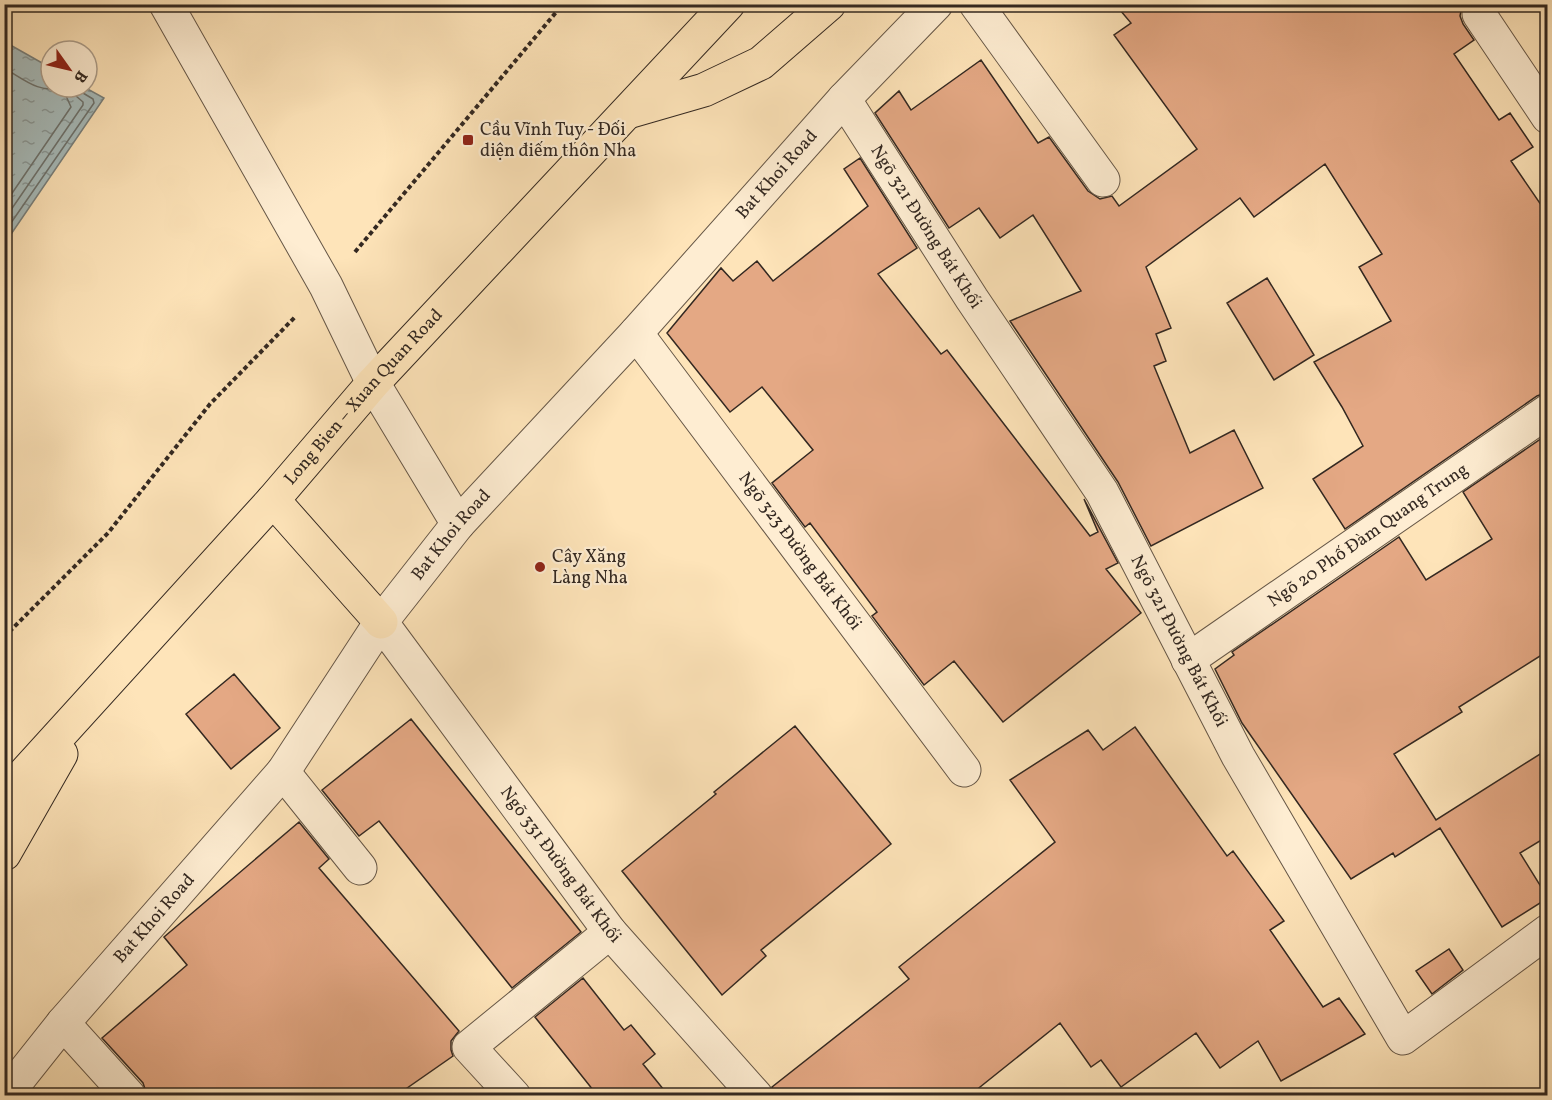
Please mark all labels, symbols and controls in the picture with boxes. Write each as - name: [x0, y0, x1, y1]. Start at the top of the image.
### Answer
- north arrow: [39, 39, 99, 99]
- text: B: [68, 66, 92, 87]
- place label: Cầu Vĩnh Tuy - Đối diện điếm thôn Nha: [480, 118, 636, 164]
- street label: Bat Khoi Road: [730, 124, 823, 225]
- marker: Cầu Vĩnh Tuy - Đối diện điếm thôn Nha: [461, 133, 475, 147]
- street label: Ngõ 321 Đường Bát Khối: [864, 140, 988, 314]
- street label: Long Bien – Xuan Quan Road: [278, 303, 449, 491]
- street label: Ngõ 20 Phố Đàm Quang Trung: [1263, 457, 1473, 614]
- street label: Ngõ 323 Đường Bát Khối: [732, 467, 868, 636]
- street label: Bat Khoi Road: [406, 484, 497, 586]
- place label: Cây Xăng Làng Nha: [552, 545, 628, 591]
- street label: Ngõ 321 Đường Bát Khối: [1124, 551, 1234, 732]
- marker: Cây Xăng Làng Nha: [533, 560, 547, 574]
- street label: Ngõ 331 Đường Bát Khối: [494, 781, 627, 949]
- street label: Bat Khoi Road: [108, 868, 201, 969]

